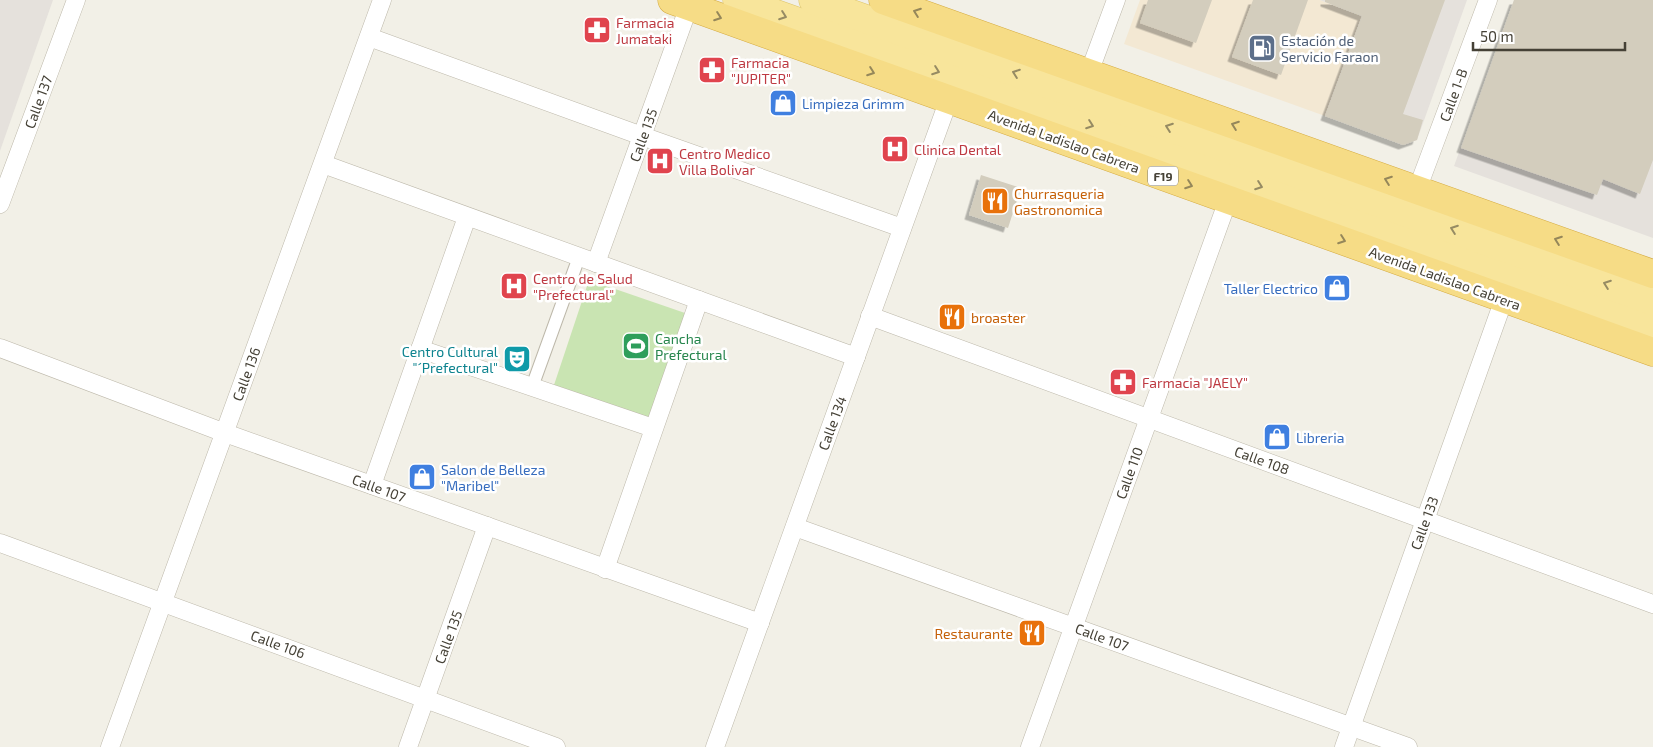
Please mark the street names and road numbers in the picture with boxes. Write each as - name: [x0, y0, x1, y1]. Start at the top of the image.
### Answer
- street label: Calle 1-B: [1436, 66, 1470, 124]
- street label: Calle 137: [21, 73, 55, 131]
- street label: Calle 135: [626, 106, 660, 164]
- street label: Avenida Ladislao Cabrera: [986, 106, 1142, 176]
- road number: F19: [1148, 167, 1178, 186]
- street label: Avenida Ladislao Cabrera: [1367, 243, 1523, 313]
- street label: Calle 136: [228, 345, 264, 403]
- street label: Calle 134: [814, 394, 850, 452]
- street label: Calle 108: [1232, 442, 1292, 478]
- street label: Calle 110: [1112, 445, 1146, 501]
- street label: Calle 107: [350, 470, 408, 506]
- street label: Calle 133: [1406, 494, 1442, 552]
- street label: Calle 135: [431, 608, 465, 666]
- street label: Calle 107: [1073, 619, 1131, 655]
- street label: Calle 106: [248, 626, 308, 662]

